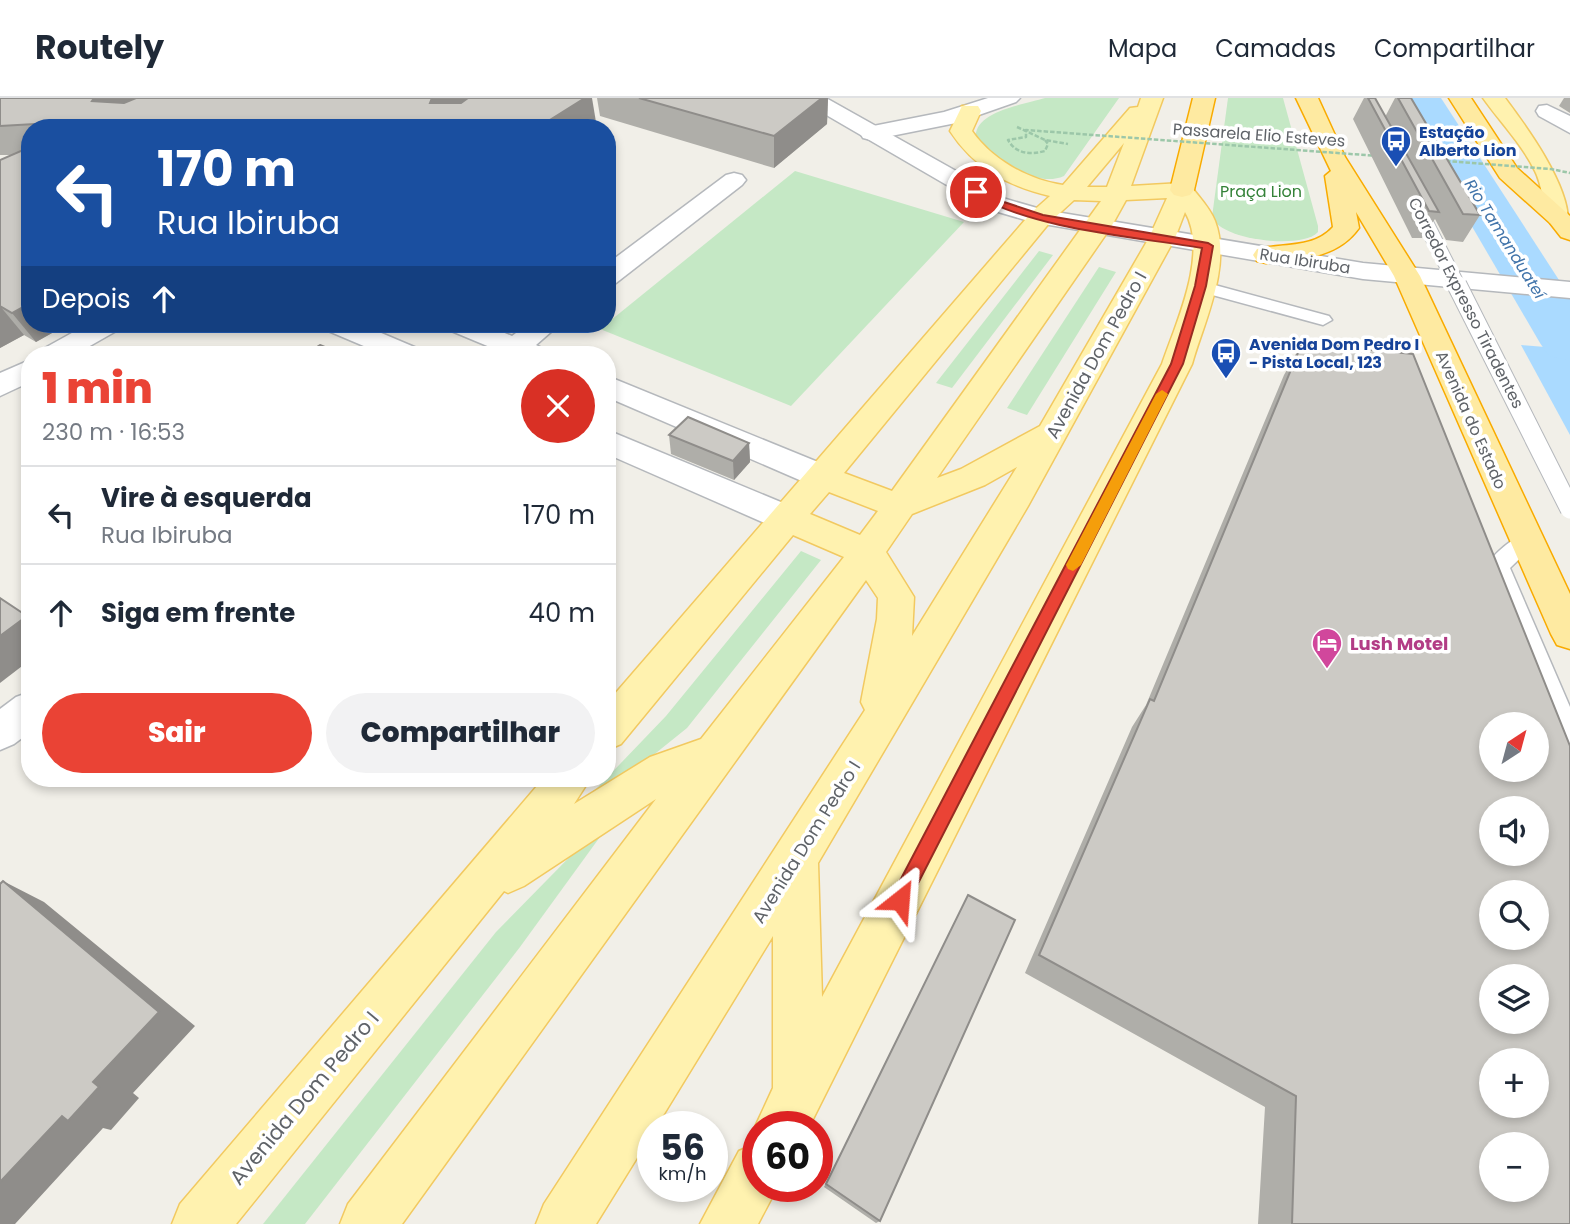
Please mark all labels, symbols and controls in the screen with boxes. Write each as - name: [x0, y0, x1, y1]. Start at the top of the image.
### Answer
- text: Routely: [35, 24, 164, 71]
- text: Mapa: [1108, 32, 1177, 65]
- text: Camadas: [1215, 32, 1336, 65]
- text: Compartilhar: [1374, 32, 1535, 65]
- street label: Passarela Elio Esteves: [1172, 118, 1346, 152]
- place label: Estação Alberto Lion: [1419, 121, 1517, 162]
- bus stop icon: Estação Alberto Lion: [1379, 124, 1413, 168]
- text: 170 m: [157, 135, 296, 203]
- icon: left: [42, 147, 133, 238]
- pin: [946, 162, 1006, 222]
- icon: arrive: [957, 173, 995, 211]
- water label: Rio Tamanduateí: [1459, 175, 1552, 304]
- park label: Praça Lion: [1220, 180, 1302, 203]
- street label: Corredor Expresso Tiradentes: [1403, 194, 1529, 412]
- text: Rua Ibiruba: [157, 200, 340, 245]
- street label: Rua Ibiruba: [1258, 242, 1352, 280]
- street label: Avenida Dom Pedro I: [1040, 267, 1152, 443]
- icon: ahead: [145, 280, 183, 318]
- text: Depois: [42, 281, 131, 317]
- place label: Avenida Dom Pedro I - Pista Local, 123: [1249, 333, 1419, 374]
- bus stop icon: Avenida Dom Pedro I - Pista Local, 123: [1209, 336, 1243, 380]
- street label: Avenida do Estado: [1430, 347, 1512, 493]
- text: 1 min: [42, 359, 153, 418]
- button: close: [521, 369, 595, 443]
- text: 230 m · 16:53: [42, 416, 185, 448]
- text: Vire à esquerda: [101, 480, 312, 516]
- icon: left: [42, 496, 80, 534]
- text: 170 m: [522, 497, 595, 533]
- text: Rua Ibiruba: [101, 519, 233, 551]
- icon: ahead: [42, 594, 80, 632]
- text: Siga em frente: [101, 595, 295, 631]
- text: 40 m: [529, 595, 595, 631]
- hotel icon: Lush Motel: [1310, 626, 1344, 670]
- place label: Lush Motel: [1350, 631, 1448, 656]
- button: Sair: [42, 693, 312, 773]
- button: Compartilhar: [326, 693, 595, 773]
- north arrow: [1479, 712, 1549, 782]
- map controls: [1479, 712, 1549, 1202]
- street label: Avenida Dom Pedro I: [746, 756, 866, 928]
- button: sound: [1479, 796, 1549, 866]
- position arrow: [863, 863, 937, 937]
- button: search: [1479, 880, 1549, 950]
- button: layers: [1479, 964, 1549, 1034]
- street label: Avenida Dom Pedro I: [223, 1005, 385, 1191]
- button: +: [1479, 1048, 1549, 1118]
- speed limit sign: 60: [742, 1111, 833, 1202]
- text: 56: [660, 1123, 705, 1172]
- button: −: [1479, 1132, 1549, 1202]
- text: km/h: [659, 1161, 706, 1186]

